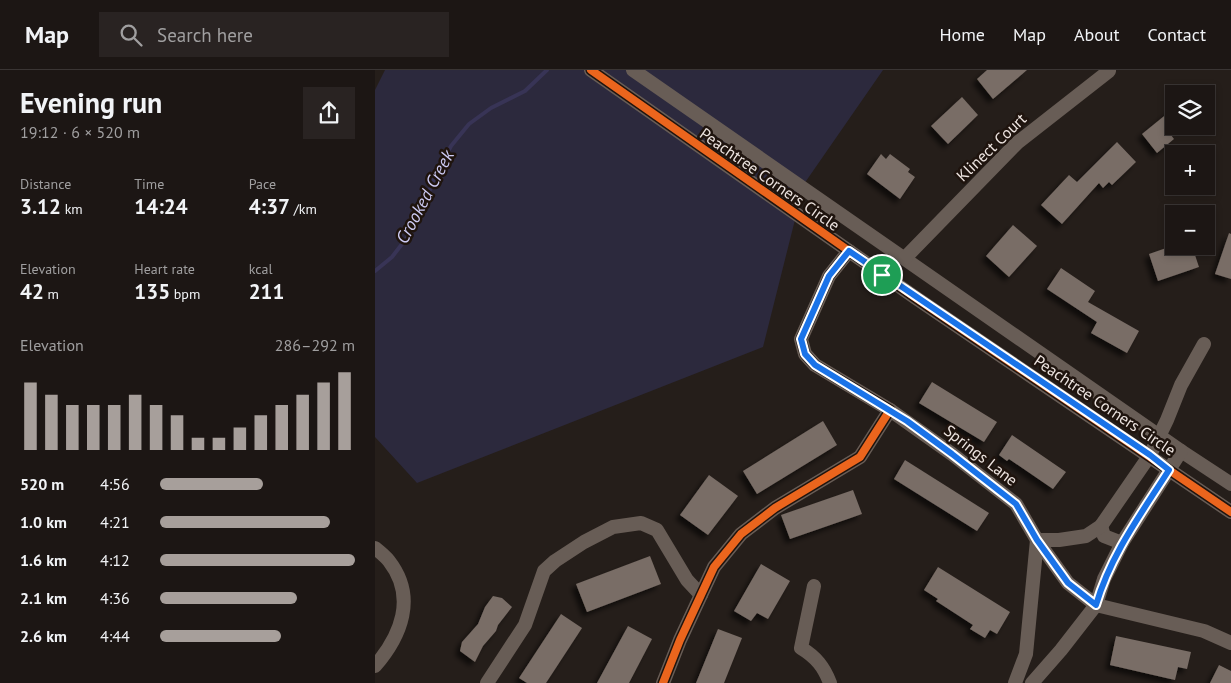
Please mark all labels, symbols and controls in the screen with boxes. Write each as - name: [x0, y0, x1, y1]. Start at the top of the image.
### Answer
- search box: [99, 12, 449, 57]
- text: Map: [25, 19, 69, 50]
- icon: search: [117, 21, 145, 49]
- text: Search here: [157, 23, 253, 47]
- text: Home: [939, 23, 985, 46]
- text: Map: [1013, 23, 1046, 46]
- text: About: [1074, 23, 1120, 46]
- text: Contact: [1148, 23, 1206, 46]
- text: Evening run: [20, 84, 162, 121]
- map controls: [1165, 85, 1215, 255]
- button: layers: [1165, 85, 1215, 135]
- button: share: [303, 87, 355, 139]
- street label: Klinect Court: [952, 108, 1031, 185]
- text: 19:12 · 6 × 520 m: [20, 122, 140, 142]
- street label: Peachtree Corners Circle: [696, 123, 844, 235]
- water label: Crooked Creek: [390, 145, 459, 248]
- button: +: [1165, 145, 1215, 195]
- text: Distance: [20, 175, 71, 193]
- text: Time: [134, 175, 164, 193]
- text: Pace: [249, 175, 276, 193]
- text: 3.12: [20, 193, 61, 220]
- text: 14:24: [134, 193, 188, 220]
- text: 4:37: [249, 193, 290, 220]
- text: km: [61, 200, 83, 218]
- text: /km: [290, 200, 317, 218]
- button: −: [1165, 205, 1215, 255]
- pin: [861, 254, 903, 296]
- text: Elevation: [20, 260, 76, 278]
- text: Heart rate: [134, 260, 195, 278]
- text: kcal: [249, 260, 273, 278]
- icon: arrive: [868, 261, 896, 289]
- text: 42: [20, 278, 44, 305]
- text: 135: [134, 278, 170, 305]
- text: 211: [249, 278, 284, 305]
- text: m: [44, 285, 59, 303]
- text: bpm: [170, 285, 200, 303]
- text: Elevation: [20, 335, 84, 355]
- text: 286–292 m: [275, 335, 355, 355]
- street label: Peachtree Corners Circle: [1030, 350, 1180, 460]
- street label: Springs Lane: [940, 420, 1022, 490]
- text: 520 m: [20, 474, 64, 494]
- text: 4:56: [100, 474, 130, 494]
- text: 1.0 km: [20, 512, 67, 532]
- text: 4:21: [100, 512, 130, 532]
- text: 1.6 km: [20, 550, 67, 570]
- text: 4:12: [100, 550, 130, 570]
- text: 2.1 km: [20, 588, 67, 608]
- text: 4:36: [100, 588, 130, 608]
- text: 2.6 km: [20, 626, 67, 646]
- text: 4:44: [100, 626, 130, 646]

